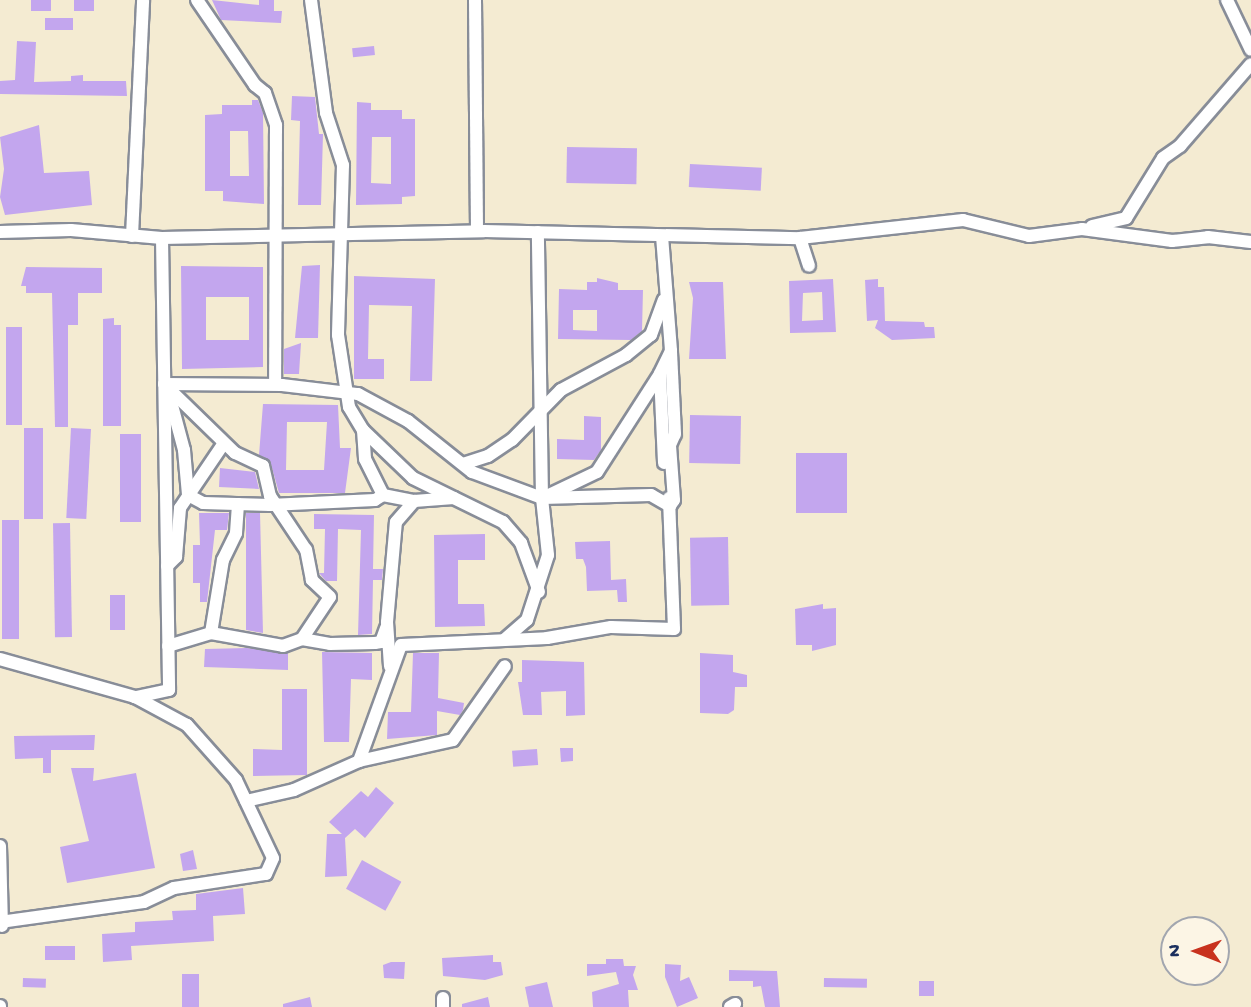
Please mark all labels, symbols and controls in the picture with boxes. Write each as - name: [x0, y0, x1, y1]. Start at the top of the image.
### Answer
- north arrow: [1160, 916, 1230, 986]
- text: N: [1164, 944, 1187, 957]

